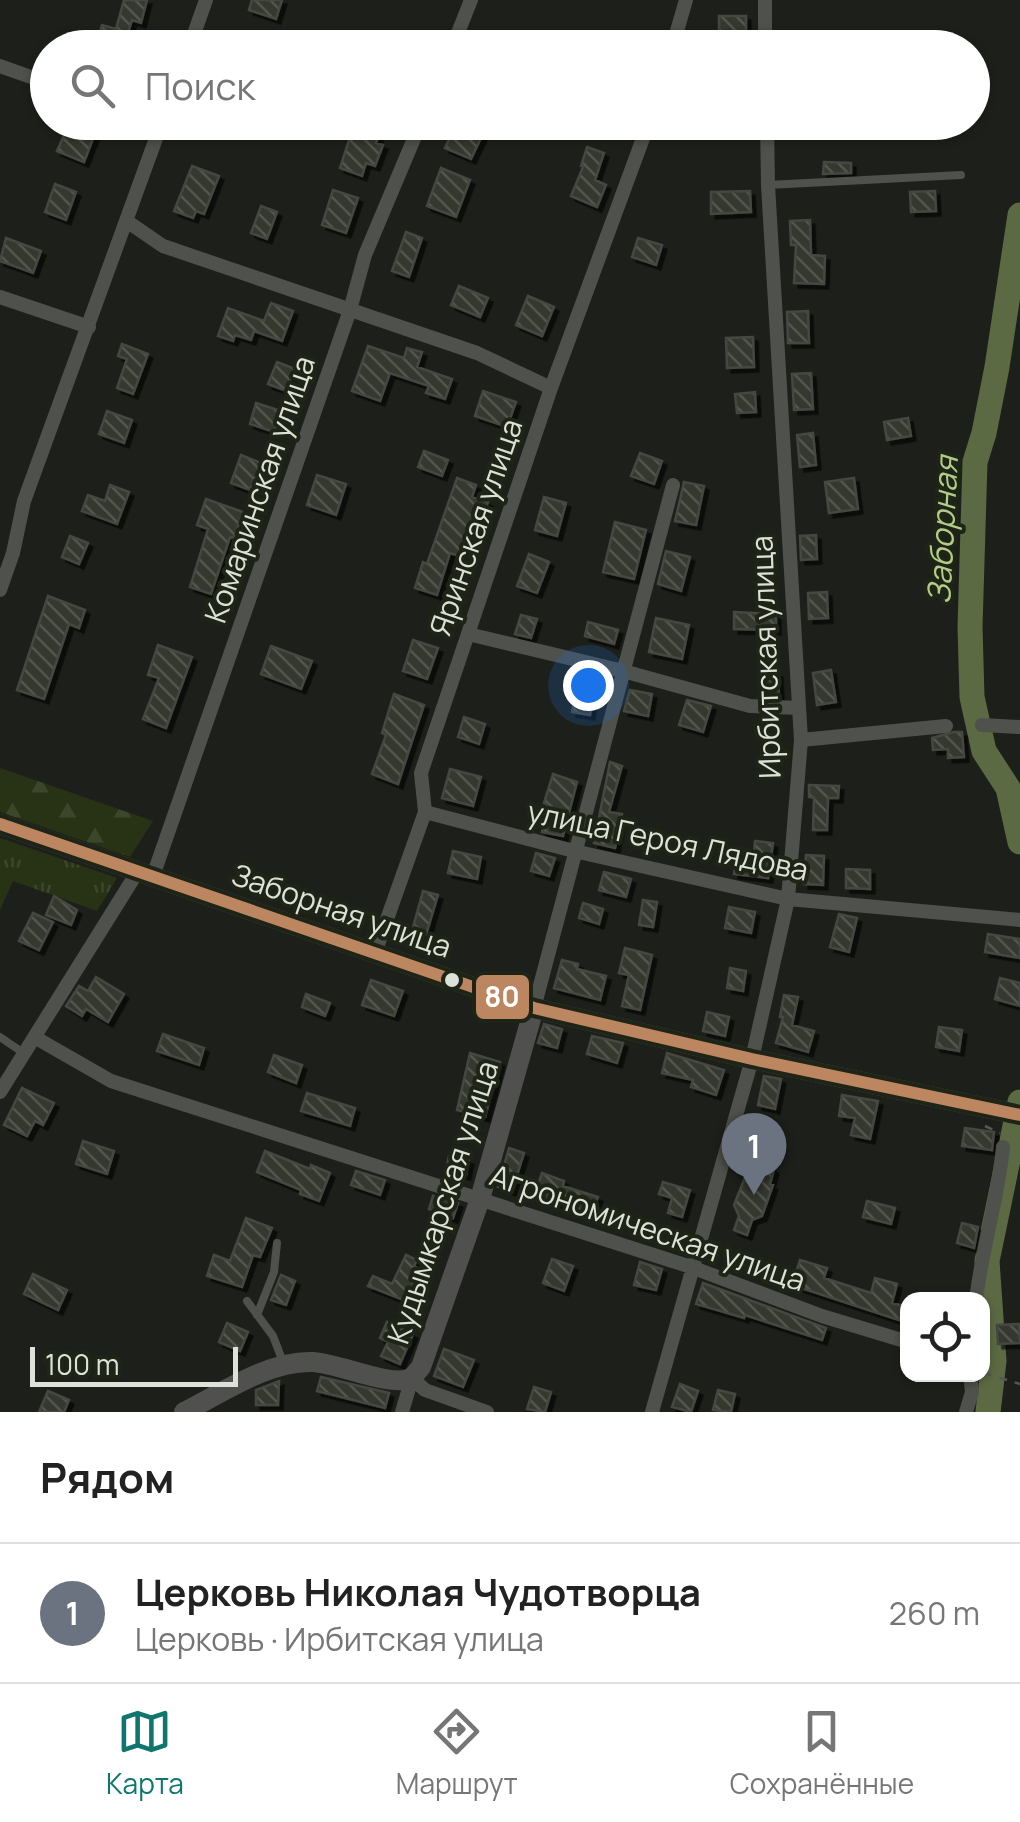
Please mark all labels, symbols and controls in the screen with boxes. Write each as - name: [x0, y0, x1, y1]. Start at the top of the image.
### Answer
- search box: [30, 30, 990, 140]
- icon: search: [65, 58, 120, 113]
- text: Поиск: [145, 59, 255, 111]
- street label: Комаринская улица: [194, 350, 324, 628]
- street label: Яринская улица: [419, 413, 531, 641]
- water label: Заборная: [916, 453, 968, 605]
- street label: Ирбитская улица: [740, 535, 790, 779]
- your location: [563, 660, 614, 711]
- street label: улица Героя Лядова: [524, 790, 812, 890]
- street label: Заборная улица: [227, 853, 457, 967]
- unlabelled marker: [442, 970, 462, 990]
- line badge: 80: [474, 973, 531, 1021]
- text: 80: [484, 977, 520, 1015]
- street label: Кудымкарская улица: [377, 1055, 507, 1349]
- pin: 1: [722, 1112, 786, 1195]
- street label: Агрономическая улица: [485, 1154, 811, 1300]
- map controls: [900, 1292, 990, 1382]
- button: locate: [900, 1292, 990, 1382]
- scale bar: [30, 1342, 238, 1386]
- text: 100 m: [45, 1345, 119, 1383]
- text: Рядом: [40, 1448, 174, 1506]
- text: Церковь Николая Чудотворца: [135, 1565, 701, 1617]
- text: 1: [65, 1591, 80, 1635]
- text: 260 m: [889, 1591, 980, 1635]
- text: Церковь · Ирбитская улица: [135, 1617, 544, 1661]
- tab: Карта: [106, 1704, 184, 1802]
- tab: Маршрут: [396, 1704, 518, 1802]
- tab: Сохранённые: [730, 1704, 914, 1802]

